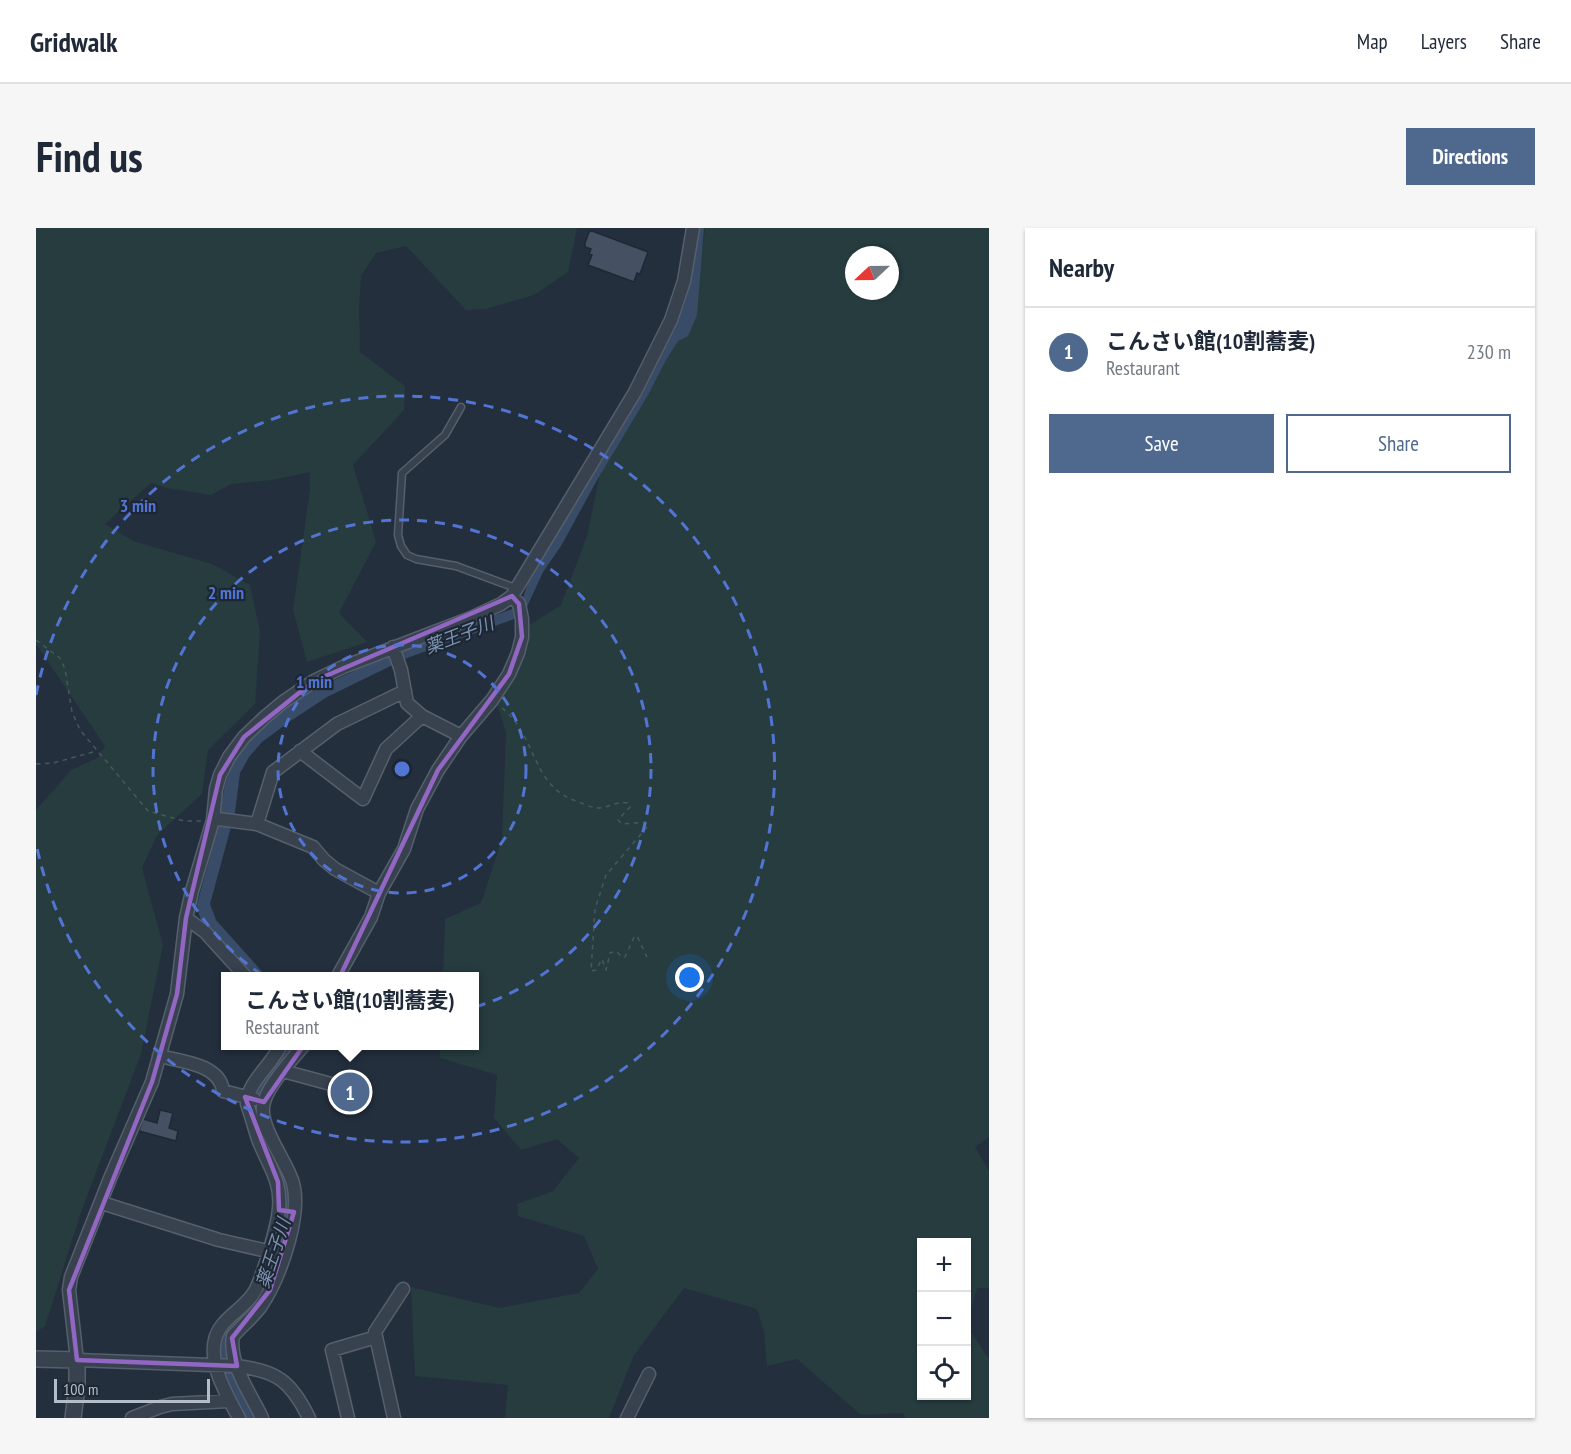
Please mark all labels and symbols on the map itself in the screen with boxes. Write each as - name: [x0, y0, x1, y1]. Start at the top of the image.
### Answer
- north arrow: [845, 246, 899, 300]
- text: 3 min: [120, 494, 156, 517]
- text: 2 min: [208, 581, 244, 604]
- water label: 薬王子川: [421, 611, 499, 659]
- text: 1 min: [296, 670, 332, 693]
- centre of rings: [392, 759, 412, 779]
- your location: [675, 963, 704, 992]
- pin: 1: [330, 1070, 370, 1114]
- water label: 薬王子川: [251, 1213, 296, 1291]
- scale bar: [54, 1376, 210, 1404]

